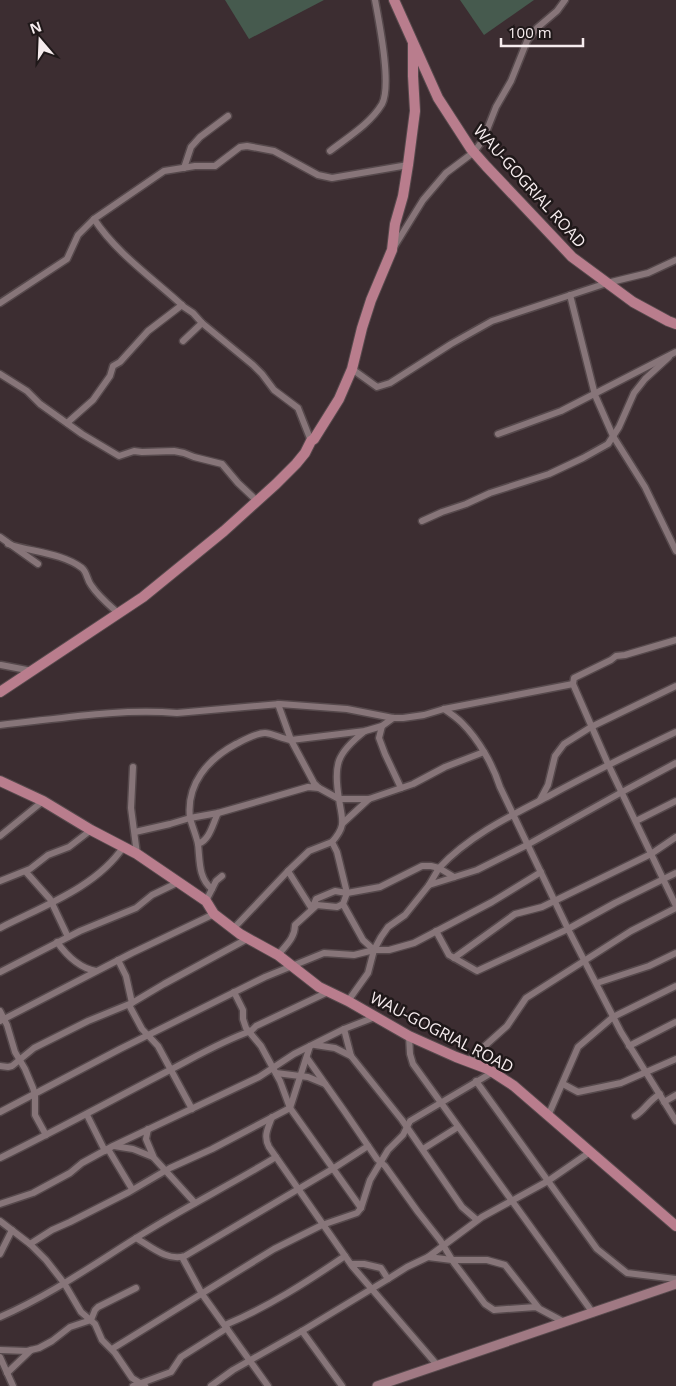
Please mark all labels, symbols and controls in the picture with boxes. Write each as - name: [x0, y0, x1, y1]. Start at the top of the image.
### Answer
- north arrow: [15, 15, 65, 65]
- scale bar: [501, 15, 584, 47]
- text: N: [27, 16, 44, 38]
- text: 100 m: [508, 22, 552, 42]
- street label: WAU-GOGRIAL ROAD: [469, 120, 591, 252]
- street label: WAU-GOGRIAL ROAD: [366, 986, 518, 1078]

